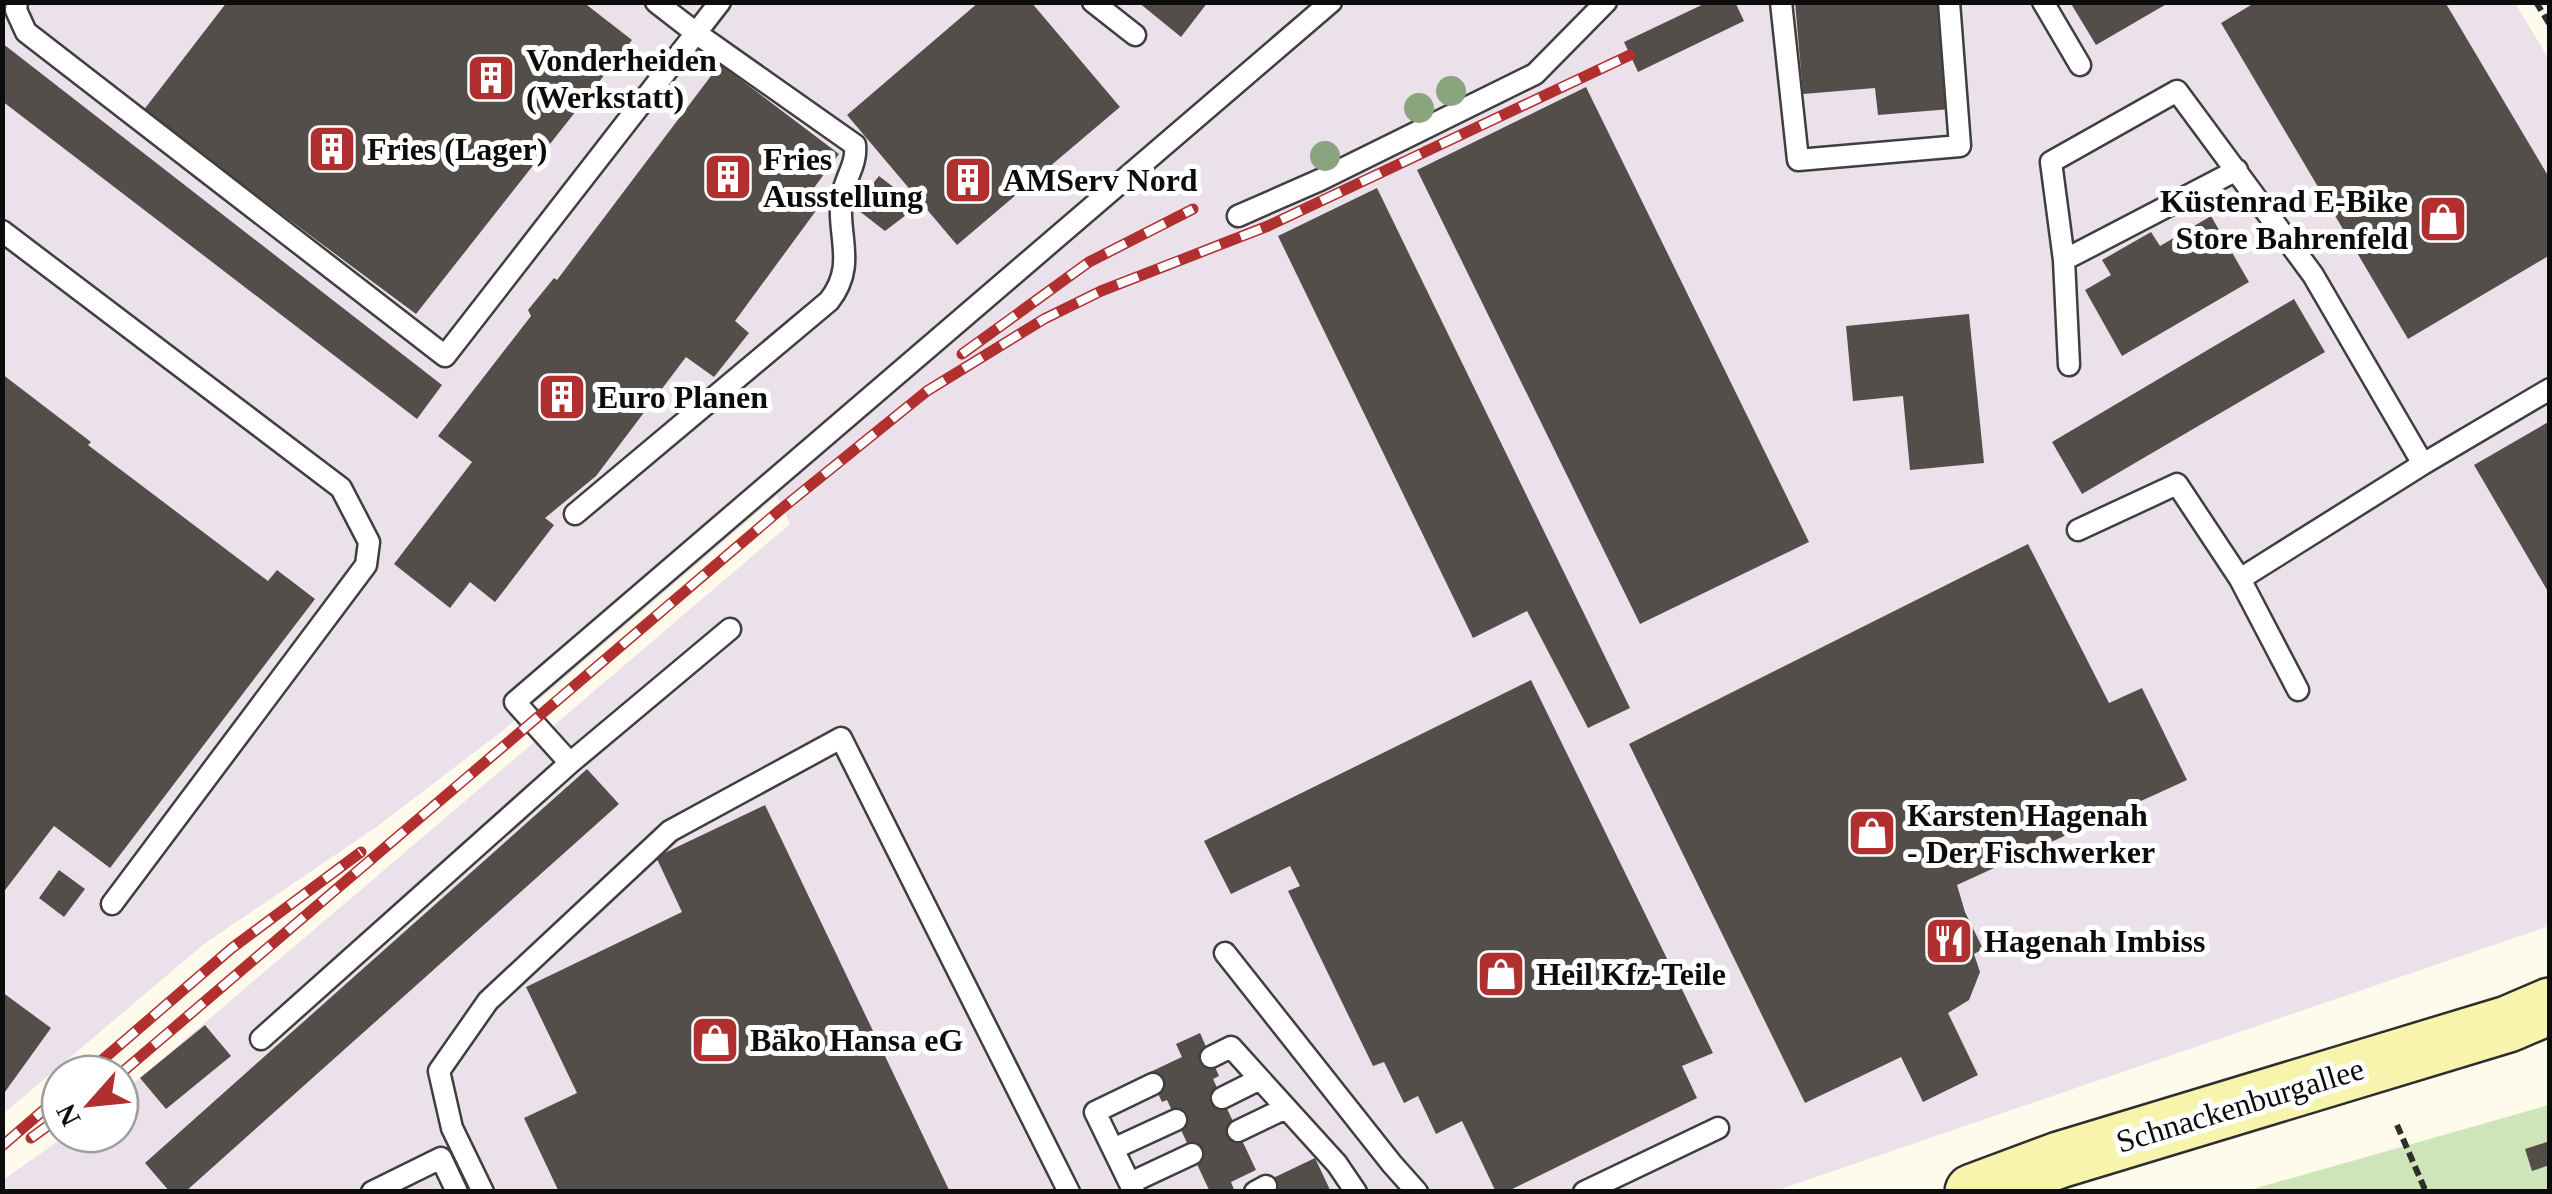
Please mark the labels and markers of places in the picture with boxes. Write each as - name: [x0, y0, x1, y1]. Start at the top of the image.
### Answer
- place label: Vonderheiden (Werkstatt): [526, 42, 717, 115]
- building icon: Vonderheiden (Werkstatt): [465, 52, 517, 104]
- building icon: Fries (Lager): [306, 123, 358, 175]
- place label: Fries (Lager): [367, 131, 547, 167]
- place label: Fries Ausstellung: [763, 141, 923, 214]
- building icon: Fries Ausstellung: [702, 151, 754, 203]
- building icon: AMServ Nord: [942, 154, 994, 206]
- place label: AMServ Nord: [1003, 162, 1198, 198]
- place label: Küstenrad E-Bike Store Bahrenfeld: [2160, 183, 2408, 256]
- shop icon: Küstenrad E-Bike Store Bahrenfeld: [2417, 193, 2469, 245]
- building icon: Euro Planen: [536, 371, 588, 423]
- place label: Euro Planen: [597, 379, 768, 415]
- place label: Karsten Hagenah - Der Fischwerker: [1907, 797, 2155, 870]
- shop icon: Karsten Hagenah - Der Fischwerker: [1846, 807, 1898, 859]
- restaurant icon: Hagenah Imbiss: [1923, 915, 1975, 967]
- place label: Hagenah Imbiss: [1984, 923, 2205, 959]
- shop icon: Heil Kfz-Teile: [1475, 948, 1527, 1000]
- place label: Heil Kfz-Teile: [1536, 956, 1726, 992]
- shop icon: Bäko Hansa eG: [689, 1014, 741, 1066]
- place label: Bäko Hansa eG: [750, 1022, 963, 1058]

